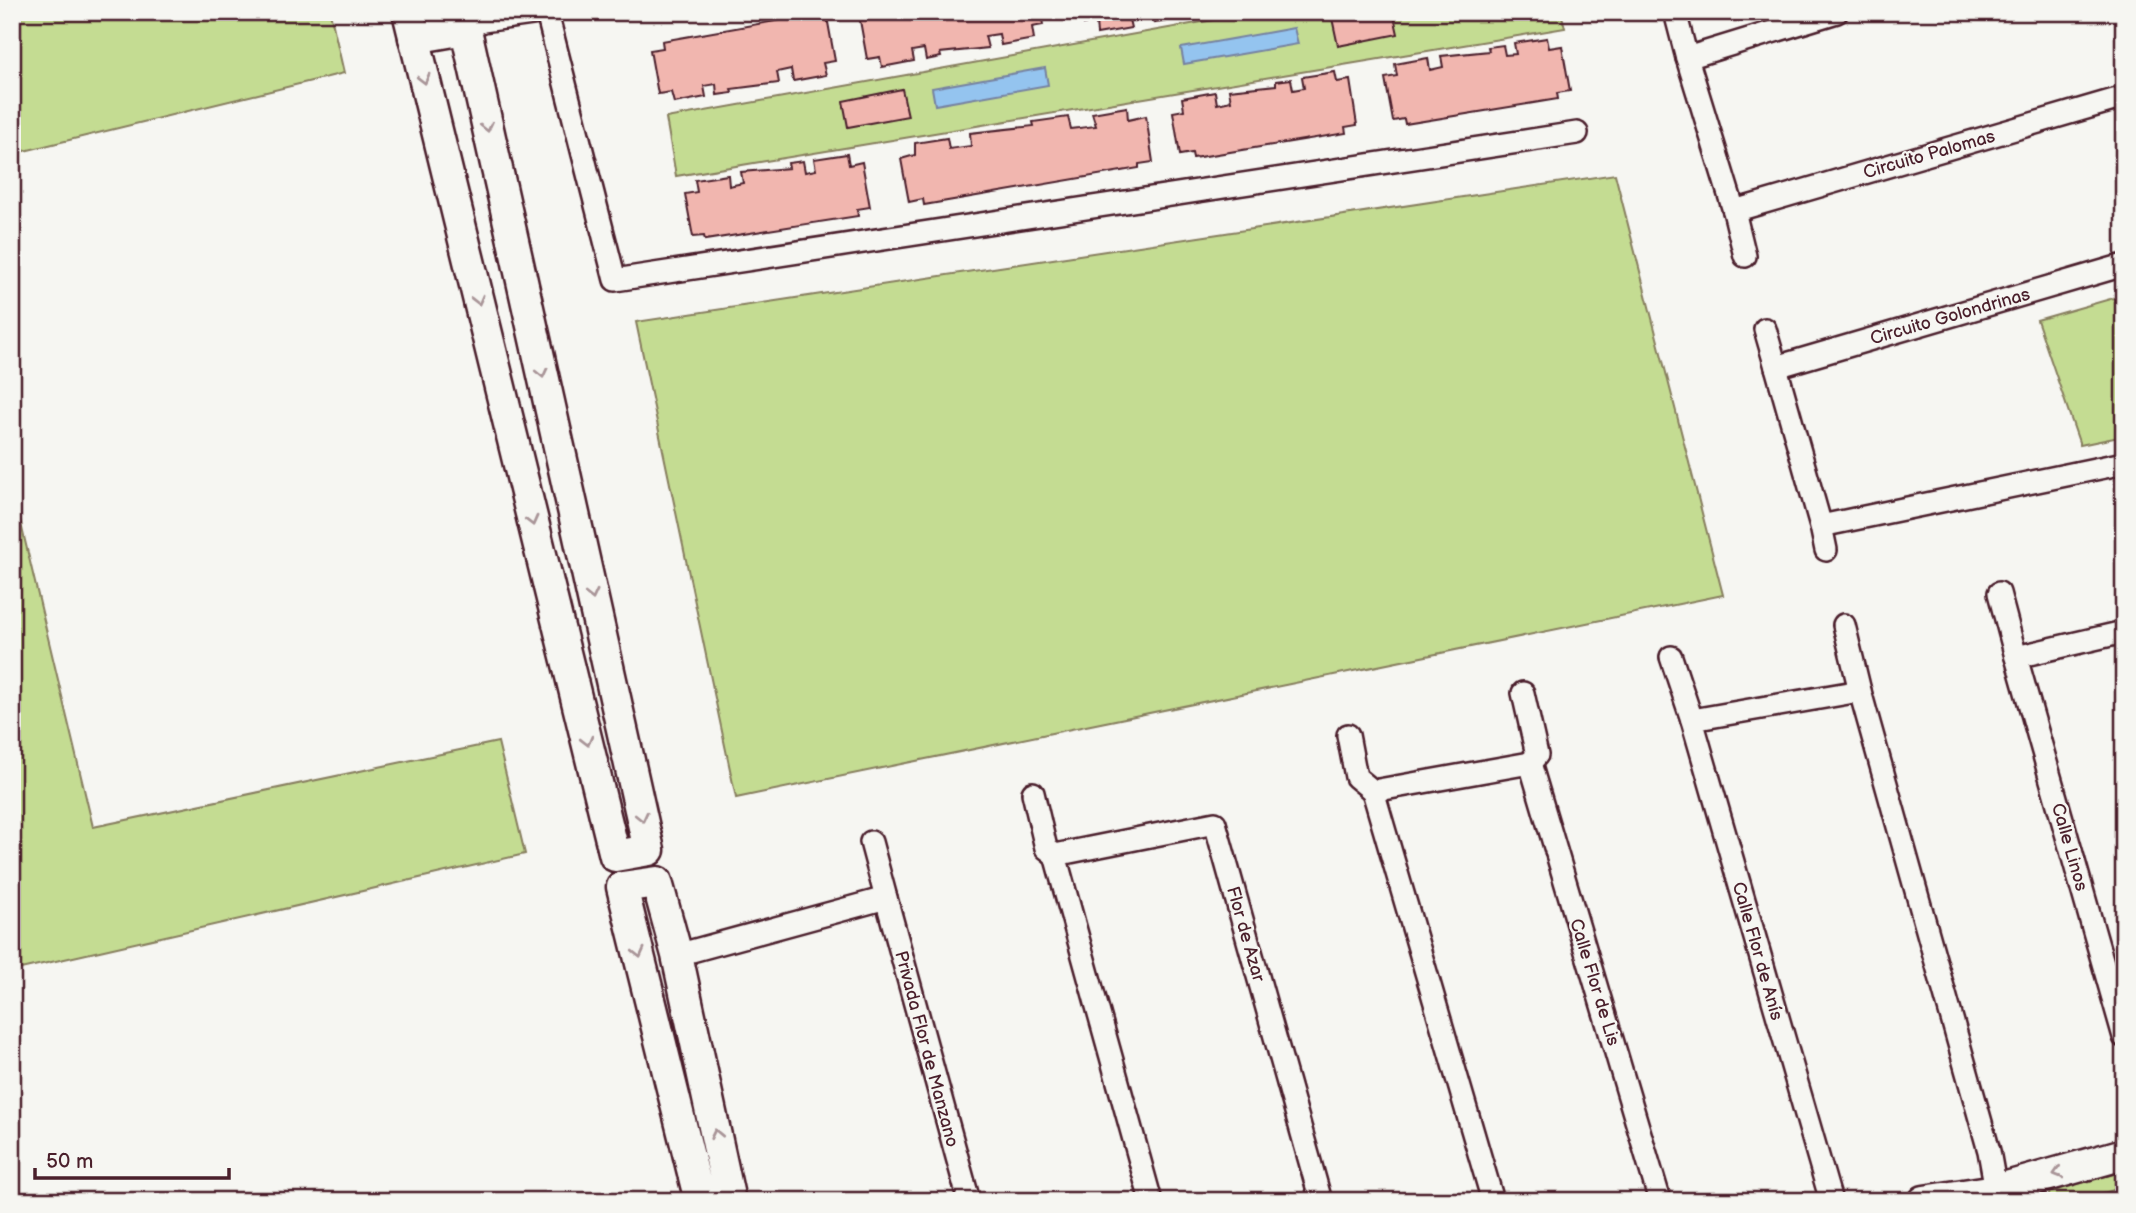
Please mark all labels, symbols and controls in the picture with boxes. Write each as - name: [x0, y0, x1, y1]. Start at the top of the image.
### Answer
- one-way arrow: [416, 73, 430, 85]
- one-way arrow: [479, 121, 494, 133]
- street label: Circuito Palomas: [1861, 126, 1997, 183]
- street label: Circuito Golondrinas: [1868, 284, 2033, 349]
- one-way arrow: [470, 293, 484, 305]
- one-way arrow: [534, 367, 549, 379]
- one-way arrow: [524, 514, 539, 526]
- one-way arrow: [584, 589, 599, 601]
- one-way arrow: [579, 735, 593, 747]
- street label: Calle Linos: [2047, 801, 2092, 893]
- one-way arrow: [634, 811, 648, 823]
- street label: Calle Flor de Anís: [1728, 880, 1787, 1023]
- street label: Flor de Azar: [1222, 884, 1269, 985]
- street label: Calle Flor de Lis: [1565, 916, 1624, 1048]
- one-way arrow: [631, 947, 645, 959]
- street label: Privada Flor de Manzano: [890, 949, 963, 1150]
- one-way arrow: [709, 1128, 724, 1140]
- scale bar: [35, 1136, 229, 1180]
- text: 50 m: [46, 1149, 93, 1174]
- one-way arrow: [2052, 1165, 2064, 1179]

